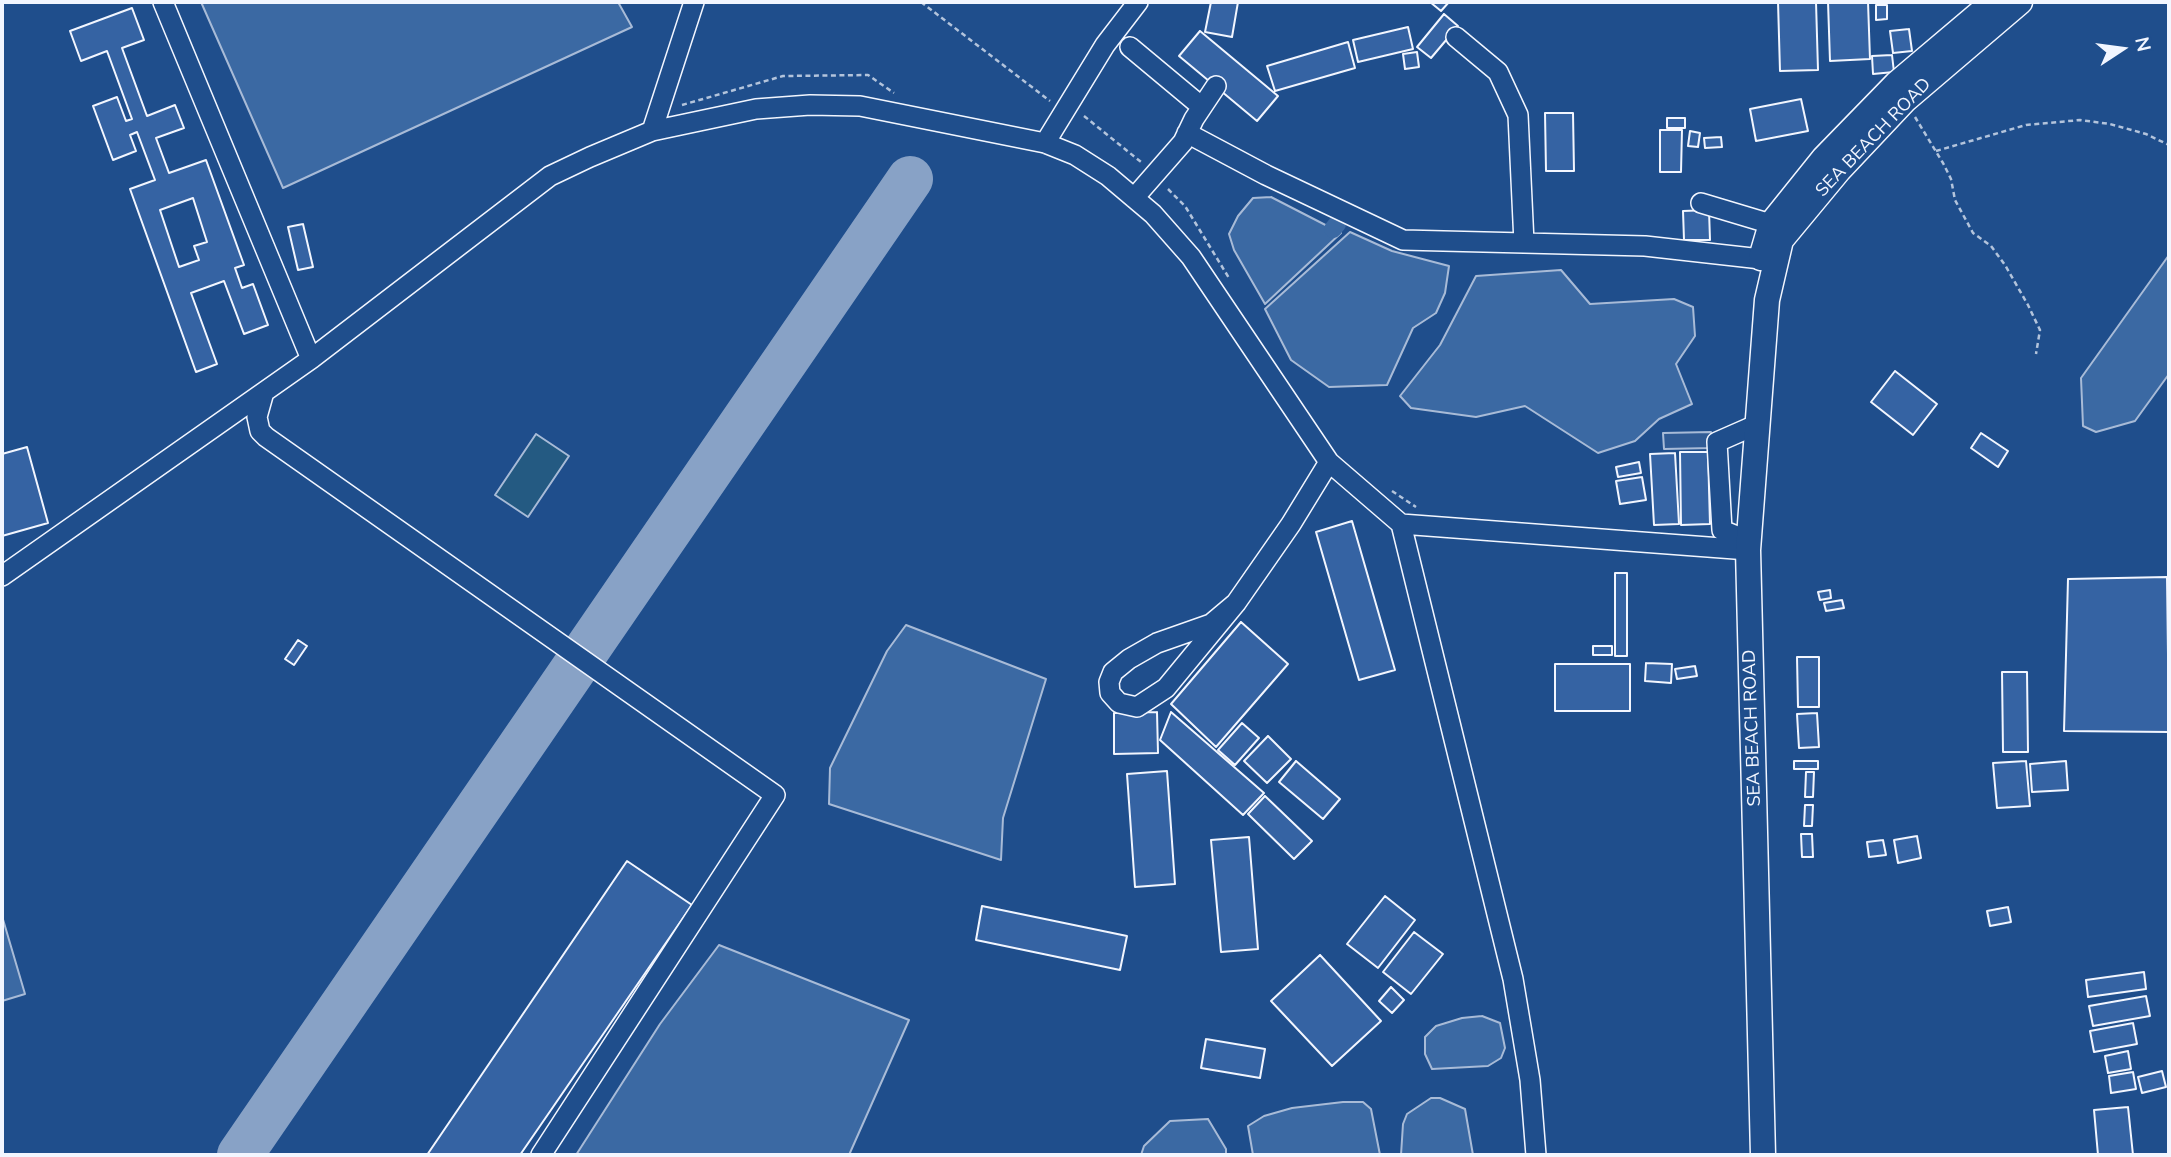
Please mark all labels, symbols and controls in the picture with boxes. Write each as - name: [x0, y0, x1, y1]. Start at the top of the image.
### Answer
- north arrow: [2087, 14, 2157, 84]
- text: N: [2128, 34, 2157, 54]
- street label: SEA BEACH ROAD: [1812, 74, 1936, 202]
- street label: SEA BEACH ROAD: [1739, 649, 1767, 807]

